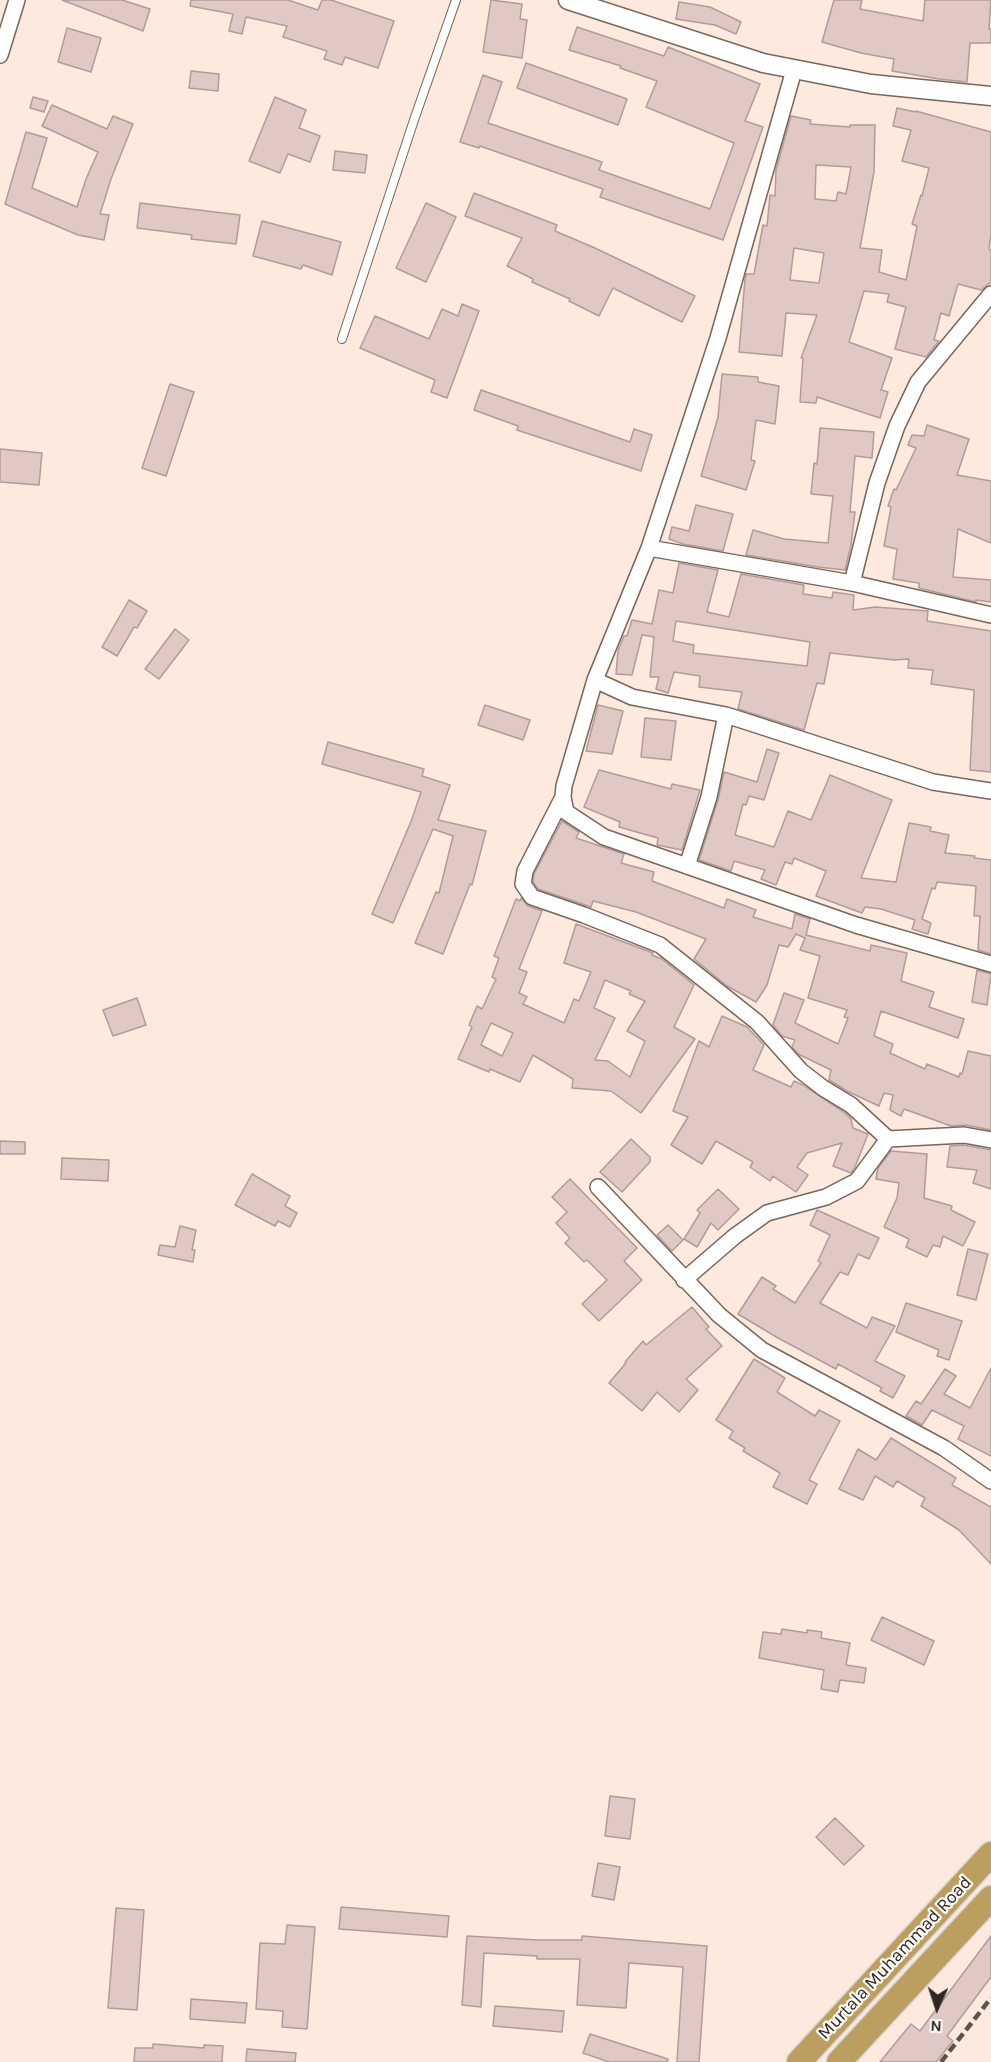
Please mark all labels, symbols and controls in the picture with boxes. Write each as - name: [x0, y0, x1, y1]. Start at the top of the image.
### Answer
- street label: Murtala Muhammad Road: [814, 1872, 976, 2044]
- north arrow: [907, 1978, 967, 2038]
- text: N: [930, 2017, 942, 2036]

